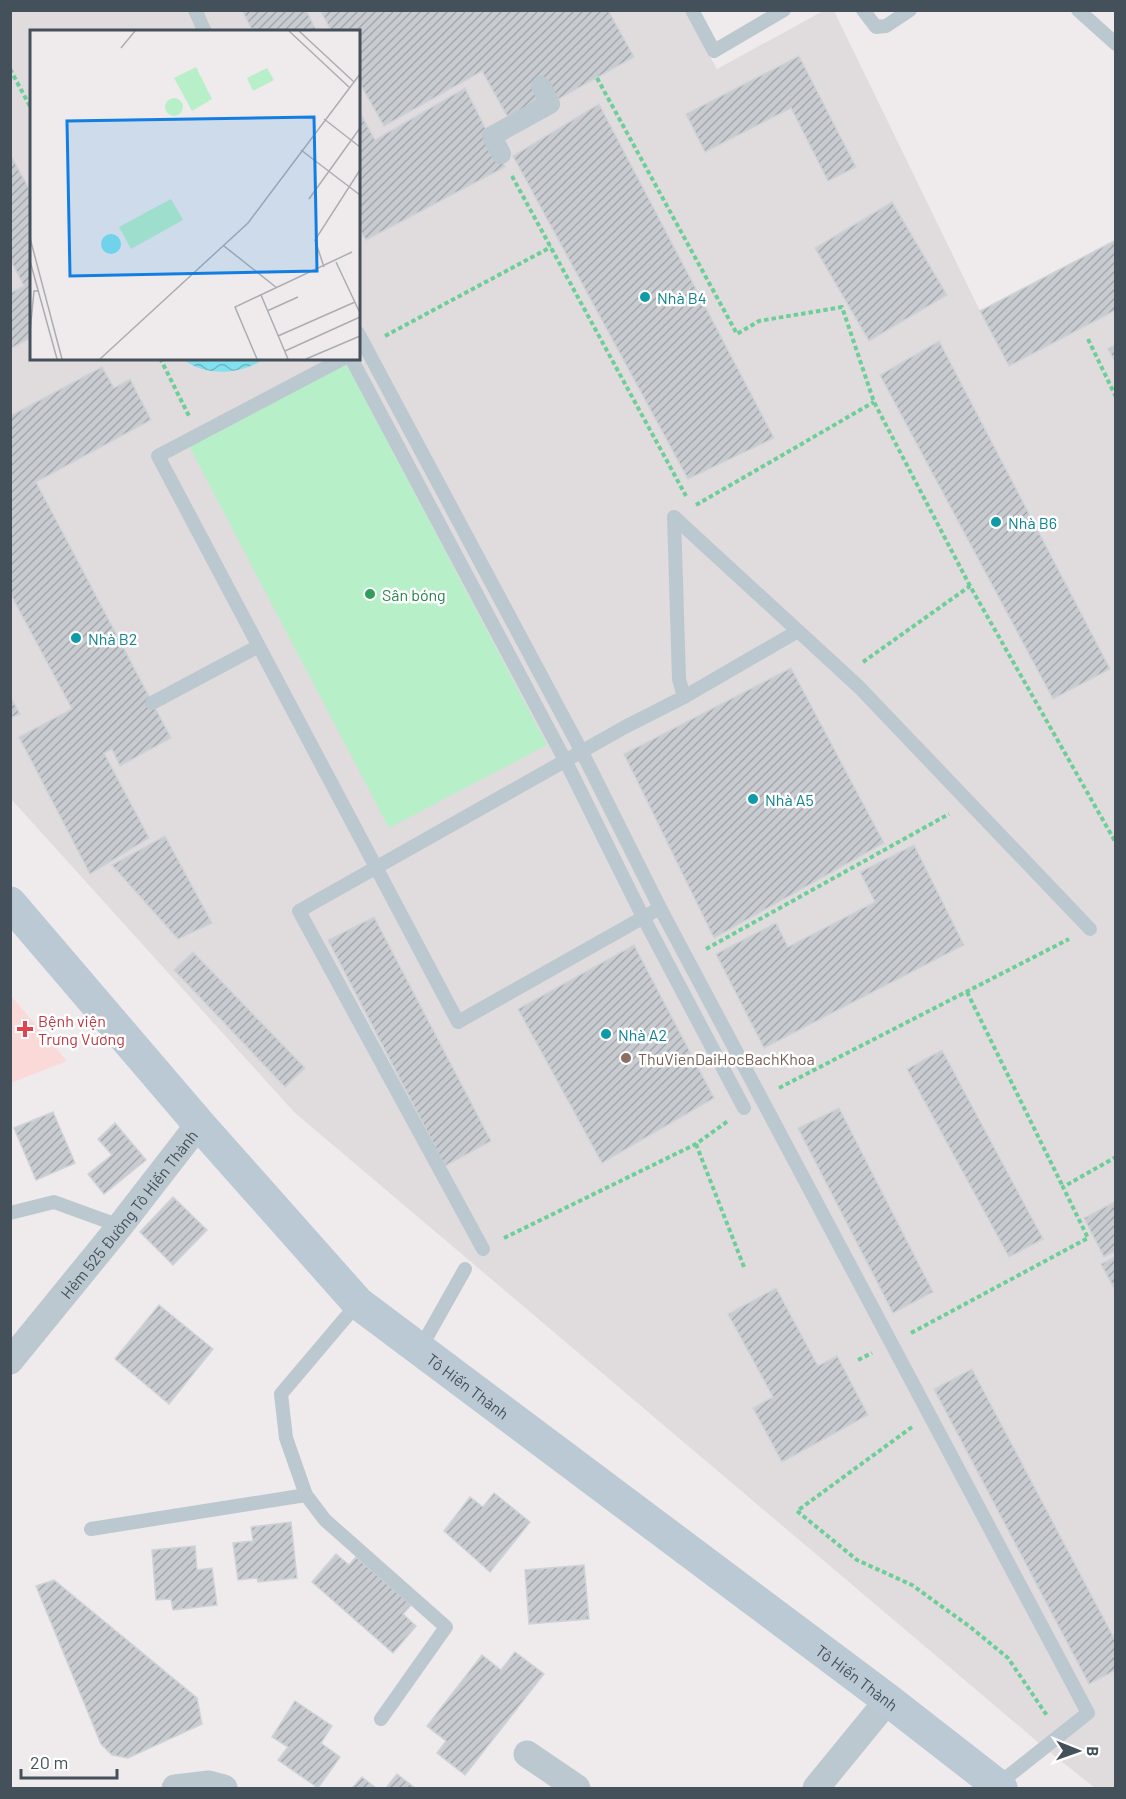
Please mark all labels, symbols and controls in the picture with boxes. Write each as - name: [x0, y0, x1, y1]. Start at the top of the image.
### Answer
- inset map: [30, 30, 360, 360]
- place label: Nhà B4: [657, 288, 707, 307]
- marker: Nhà B4: [638, 290, 652, 304]
- place label: Nhà B6: [1008, 513, 1057, 532]
- marker: Nhà B6: [989, 515, 1003, 529]
- place label: Sân bóng: [382, 585, 446, 604]
- marker: Sân bóng: [363, 587, 377, 601]
- place label: Nhà B2: [88, 629, 137, 648]
- marker: Nhà B2: [69, 631, 83, 645]
- place label: Nhà A5: [765, 790, 814, 809]
- marker: Nhà A5: [746, 792, 760, 806]
- place label: Bệnh viện Trưng Vương: [38, 1011, 125, 1048]
- marker: Bệnh viện Trưng Vương: [16, 1020, 34, 1038]
- place label: Nhà A2: [618, 1025, 667, 1044]
- marker: Nhà A2: [599, 1027, 613, 1041]
- place label: ThuVienDaiHocBachKhoa: [638, 1049, 815, 1068]
- marker: ThuVienDaiHocBachKhoa: [619, 1051, 633, 1065]
- street label: Hẻm 525 Đường Tô Hiến Thành: [56, 1125, 201, 1302]
- street label: Tô Hiến Thành: [423, 1349, 513, 1423]
- street label: Tô Hiến Thành: [812, 1640, 902, 1714]
- north arrow: [1048, 1721, 1108, 1781]
- scale bar: [21, 1742, 117, 1780]
- text: B: [1084, 1746, 1103, 1756]
- text: 20 m: [30, 1751, 68, 1773]

